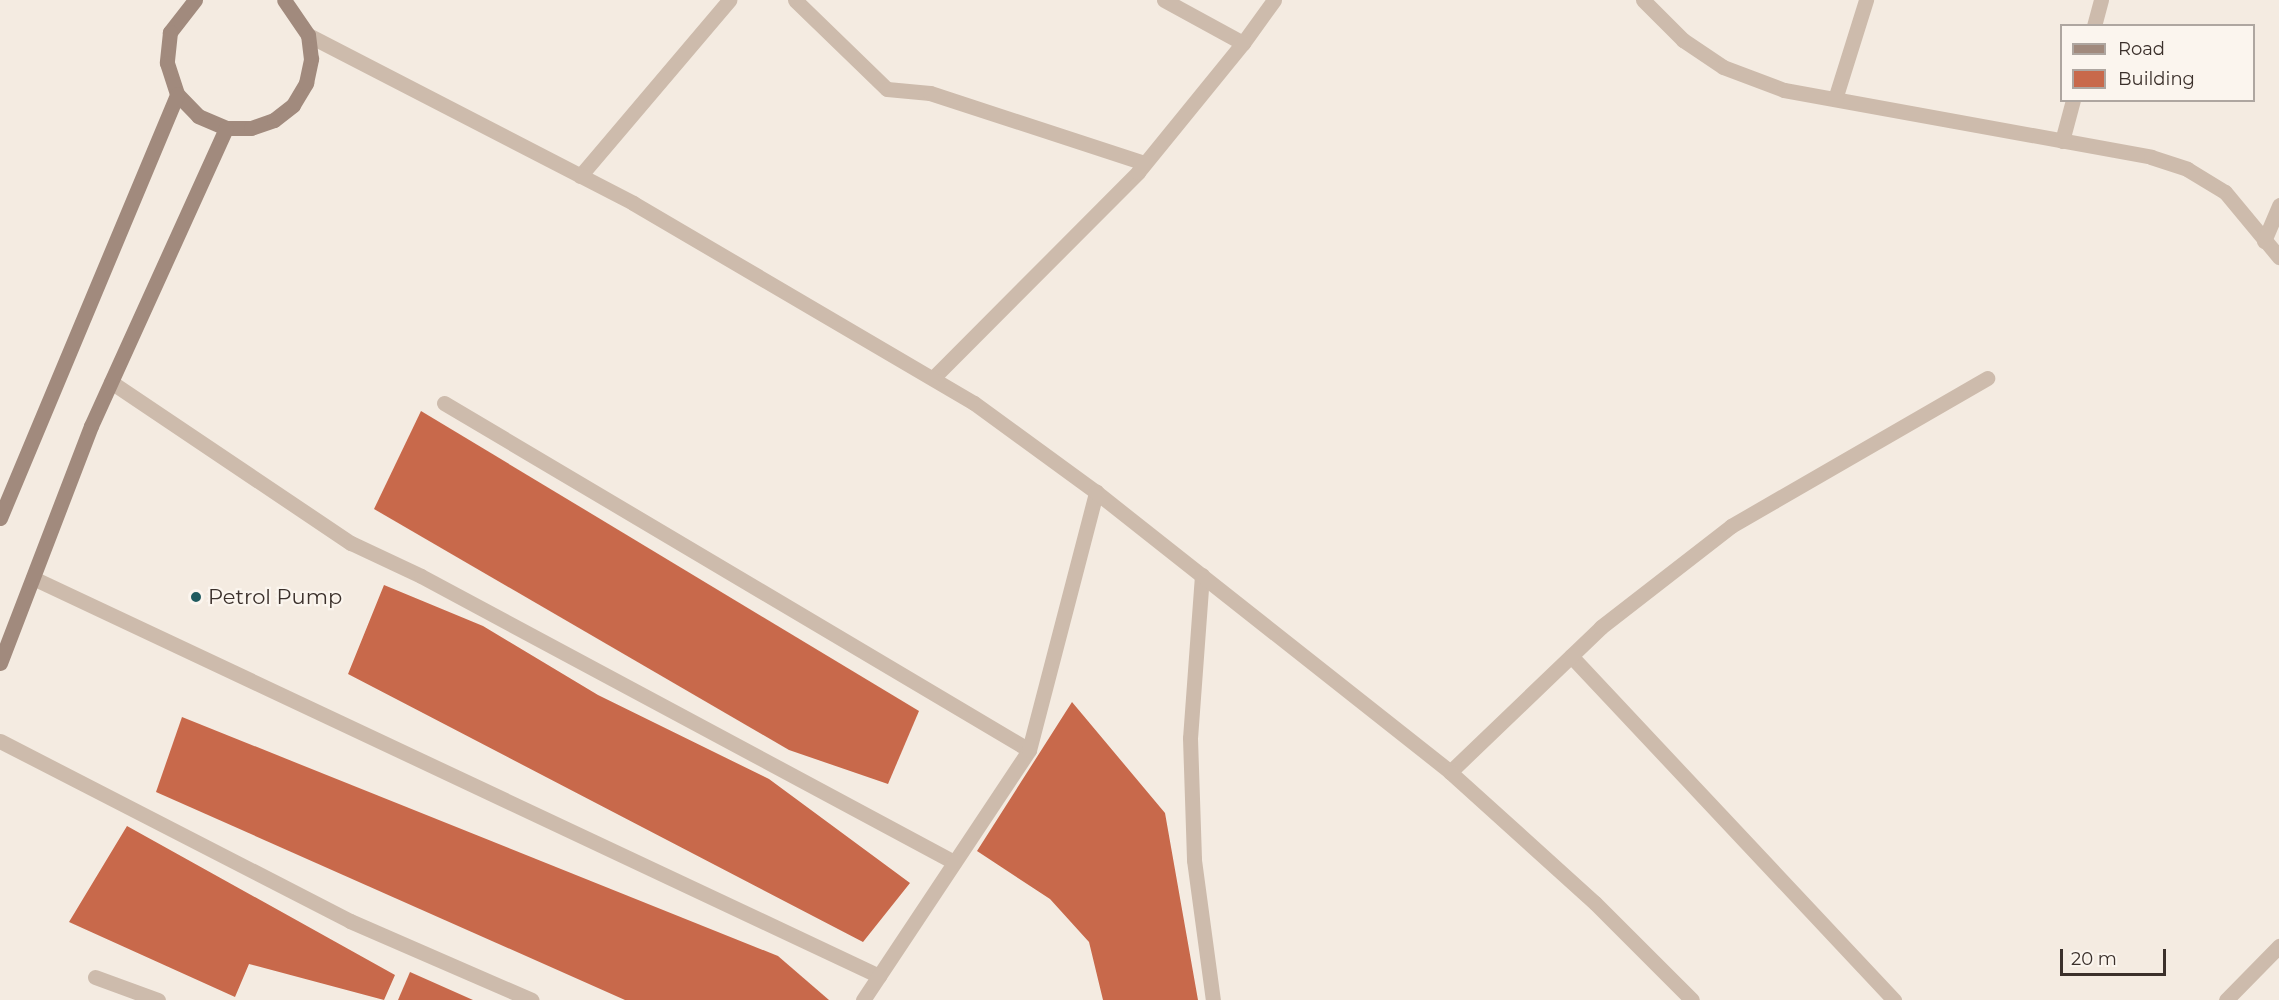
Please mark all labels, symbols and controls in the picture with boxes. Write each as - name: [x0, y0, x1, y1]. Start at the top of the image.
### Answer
- legend: [2060, 24, 2255, 102]
- text: Road: [2118, 38, 2165, 60]
- text: Building: [2118, 68, 2195, 90]
- place label: Petrol Pump: [208, 584, 342, 610]
- marker: Petrol Pump: [189, 590, 203, 604]
- scale bar: [2063, 937, 2170, 975]
- text: 20 m: [2071, 948, 2117, 970]

